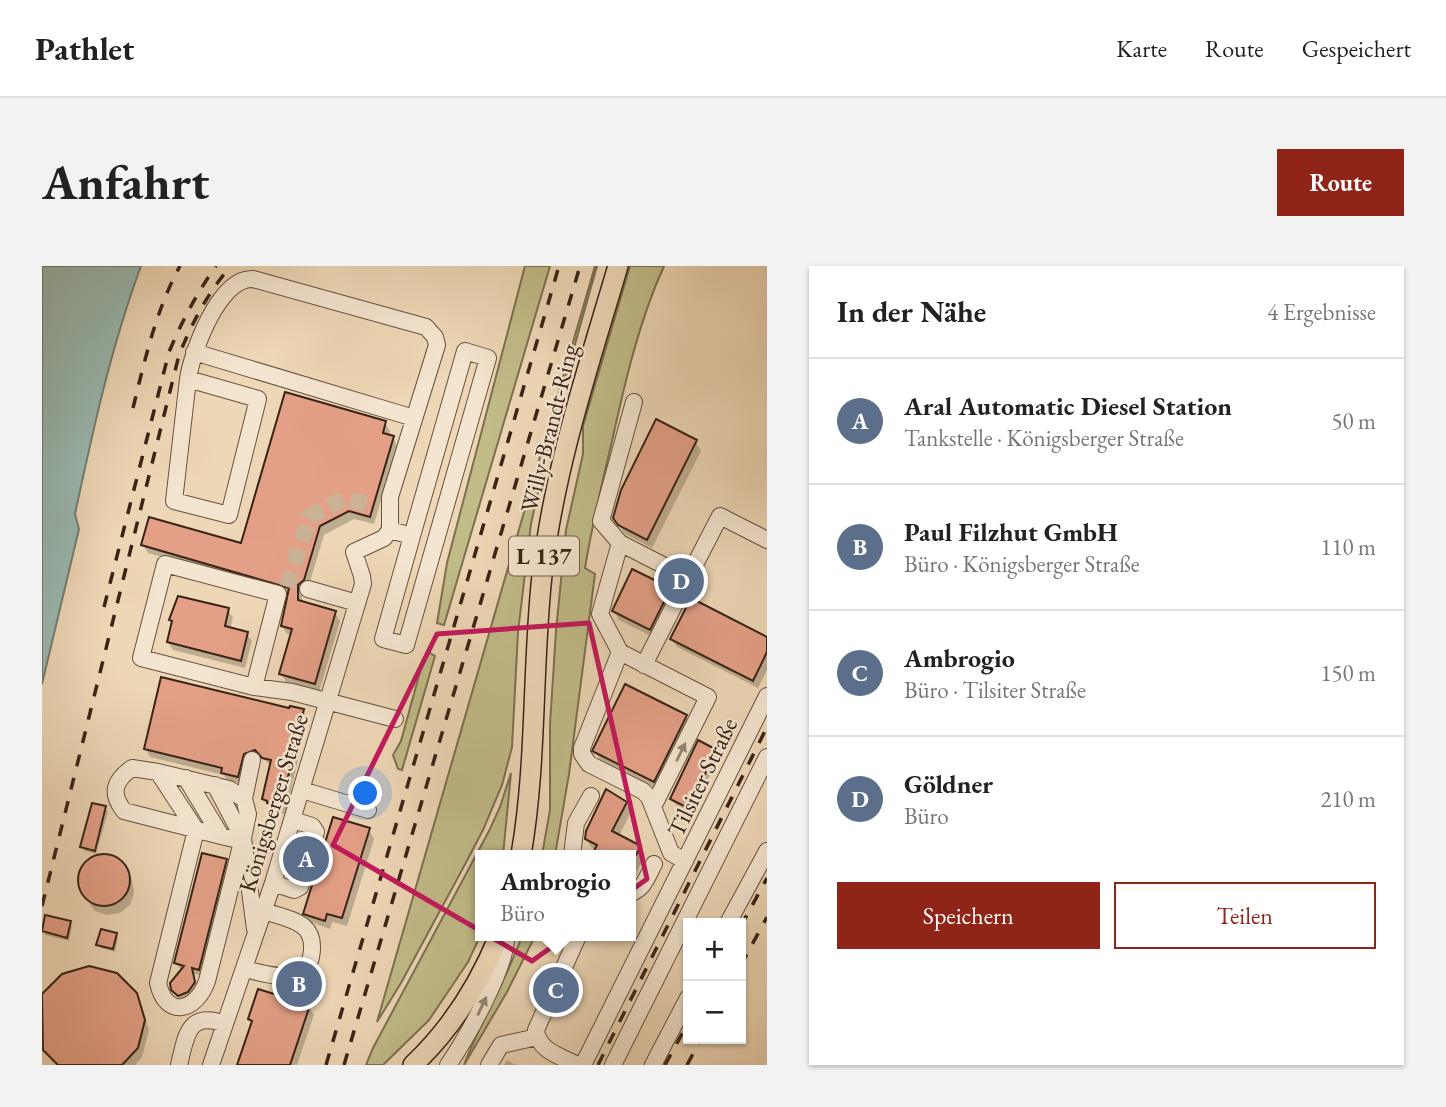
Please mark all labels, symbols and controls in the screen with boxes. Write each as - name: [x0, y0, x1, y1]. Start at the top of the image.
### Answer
- text: Pathlet: [35, 27, 134, 70]
- text: Karte: [1116, 33, 1167, 64]
- text: Route: [1205, 33, 1264, 64]
- text: Gespeichert: [1302, 33, 1411, 64]
- button: Route: [1277, 149, 1404, 216]
- text: Anfahrt: [42, 150, 209, 214]
- text: In der Nähe: [837, 292, 986, 331]
- text: 4 Ergebnisse: [1267, 297, 1376, 327]
- street label: Willy-Brandt-Ring: [513, 340, 585, 516]
- text: Aral Automatic Diesel Station: [904, 389, 1232, 423]
- text: A: [852, 406, 868, 436]
- text: 50 m: [1331, 406, 1376, 436]
- text: Tankstelle · Königsberger Straße: [904, 423, 1184, 453]
- text: Paul Filzhut GmbH: [904, 515, 1118, 549]
- text: B: [853, 532, 867, 562]
- text: 110 m: [1320, 532, 1376, 562]
- road number: L 137: [509, 536, 579, 576]
- text: Büro · Königsberger Straße: [904, 549, 1140, 579]
- pin: D: [658, 555, 704, 607]
- text: Ambrogio: [904, 641, 1015, 675]
- text: C: [852, 658, 868, 688]
- text: 150 m: [1320, 658, 1376, 688]
- text: Büro · Tilsiter Straße: [904, 675, 1086, 705]
- street label: Königsberger Straße: [231, 710, 315, 896]
- street label: Tilsiter Straße: [660, 712, 744, 842]
- one-way arrow: [675, 742, 686, 762]
- text: Göldner: [904, 767, 993, 801]
- your location: [348, 776, 382, 810]
- text: D: [851, 784, 869, 814]
- text: 210 m: [1320, 784, 1376, 814]
- text: Büro: [904, 801, 949, 831]
- pin: A: [283, 833, 329, 885]
- popup: [475, 850, 636, 941]
- text: Ambrogio: [500, 864, 611, 898]
- button: Speichern: [837, 882, 1100, 949]
- button: Teilen: [1114, 882, 1376, 949]
- text: Büro: [500, 898, 545, 928]
- map controls: [683, 918, 746, 1044]
- button: +: [683, 918, 746, 981]
- pin: B: [276, 958, 322, 1010]
- pin: C: [533, 964, 579, 1016]
- button: −: [683, 981, 746, 1044]
- one-way arrow: [476, 996, 487, 1016]

